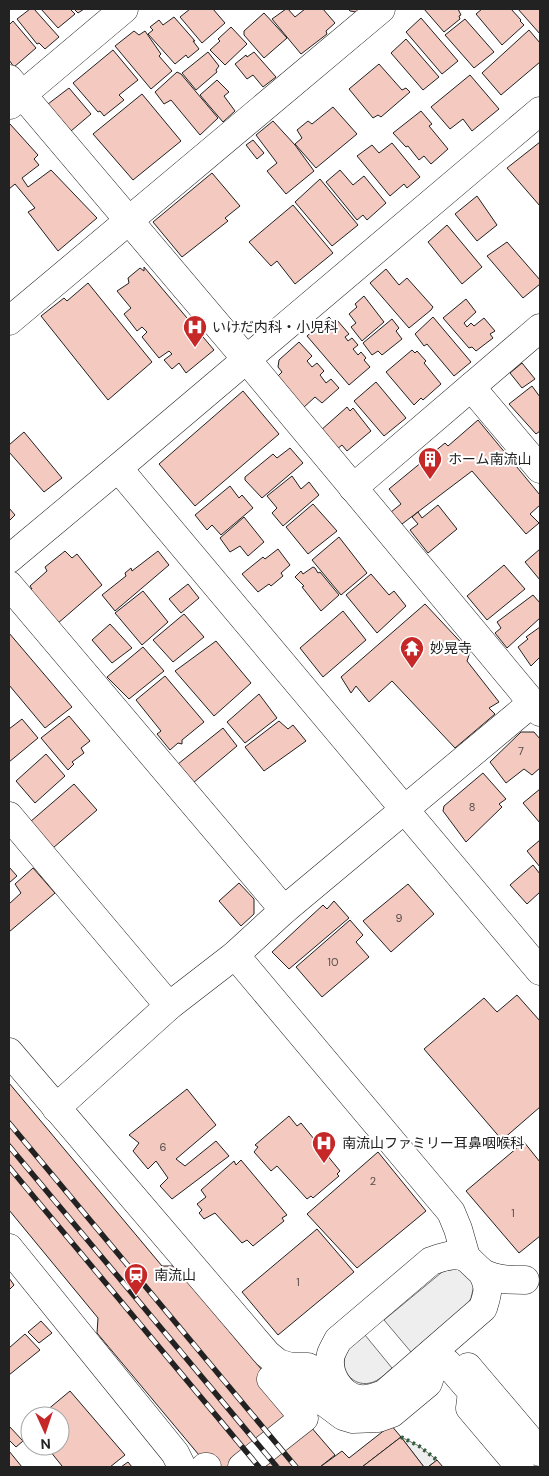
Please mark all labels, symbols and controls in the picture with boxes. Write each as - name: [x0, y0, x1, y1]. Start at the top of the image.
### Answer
- hospital icon: いけだ内科・小児科: [182, 314, 208, 348]
- place label: いけだ内科・小児科: [212, 318, 338, 336]
- building icon: ホーム南流山: [417, 446, 443, 480]
- place label: ホーム南流山: [448, 450, 532, 468]
- temple icon: 妙晃寺: [399, 635, 425, 669]
- place label: 妙晃寺: [430, 639, 472, 657]
- house number: 7: [518, 744, 524, 758]
- house number: 8: [469, 800, 475, 814]
- house number: 9: [396, 911, 403, 925]
- house number: 10: [328, 955, 338, 969]
- hospital icon: 南流山ファミリー耳鼻咽喉科: [311, 1130, 337, 1164]
- place label: 南流山ファミリー耳鼻咽喉科: [342, 1134, 524, 1152]
- house number: 6: [160, 1140, 167, 1154]
- house number: 2: [370, 1174, 376, 1188]
- house number: 1: [511, 1206, 515, 1220]
- station icon: 南流山: [123, 1262, 149, 1296]
- place label: 南流山: [154, 1266, 196, 1284]
- house number: 1: [296, 1275, 300, 1289]
- north arrow: [20, 1406, 70, 1456]
- text: N: [40, 1435, 51, 1453]

